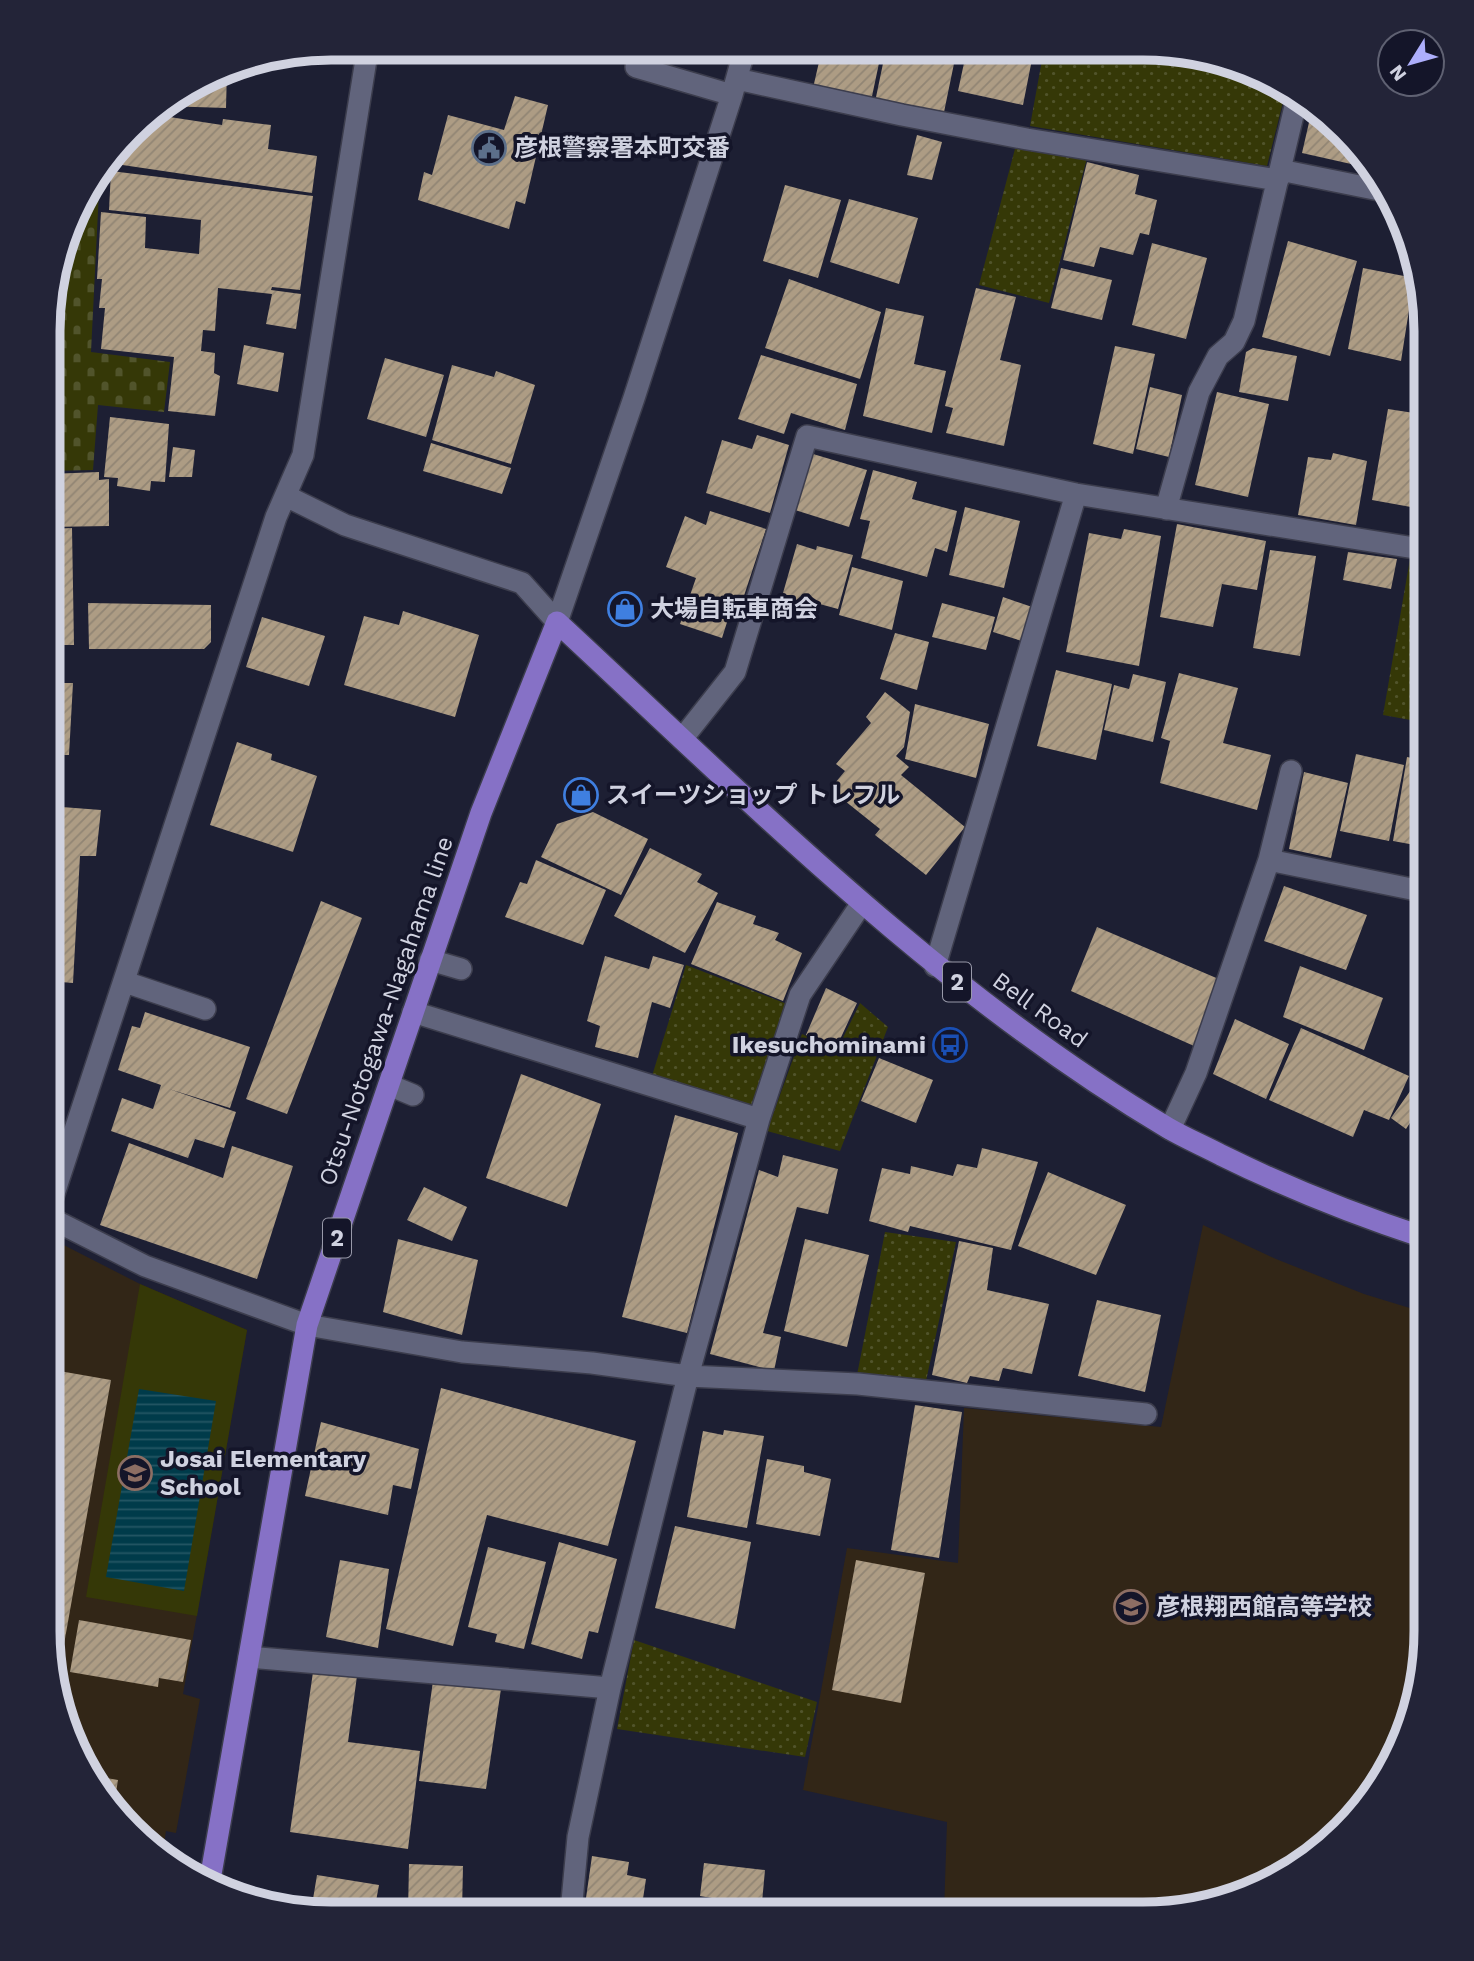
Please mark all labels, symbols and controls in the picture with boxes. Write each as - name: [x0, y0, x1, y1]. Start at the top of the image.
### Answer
- north arrow: [1376, 28, 1446, 98]
- text: N: [1384, 60, 1411, 85]
- public building icon: 彦根警察署本町交番: [470, 129, 508, 167]
- place label: 彦根警察署本町交番: [514, 134, 730, 162]
- shop icon: 大場自転車商会: [606, 590, 644, 628]
- place label: 大場自転車商会: [650, 595, 818, 623]
- shop icon: スイーツショップ トレフル: [562, 776, 600, 814]
- place label: スイーツショップ トレフル: [606, 781, 900, 809]
- street label: Otsu-Notogawa-Nagahama line: [313, 833, 459, 1189]
- road number: 2: [943, 962, 971, 1001]
- street label: Bell Road: [987, 966, 1093, 1054]
- bus stop icon: Ikesuchominami: [931, 1026, 969, 1064]
- place label: Ikesuchominami: [732, 1031, 926, 1059]
- road number: 2: [323, 1218, 351, 1258]
- place label: Josai Elementary School: [160, 1445, 367, 1501]
- school or university icon: Josai Elementary School: [116, 1454, 154, 1492]
- school or university icon: 彦根翔西館高等学校: [1112, 1588, 1150, 1626]
- place label: 彦根翔西館高等学校: [1156, 1593, 1372, 1621]

